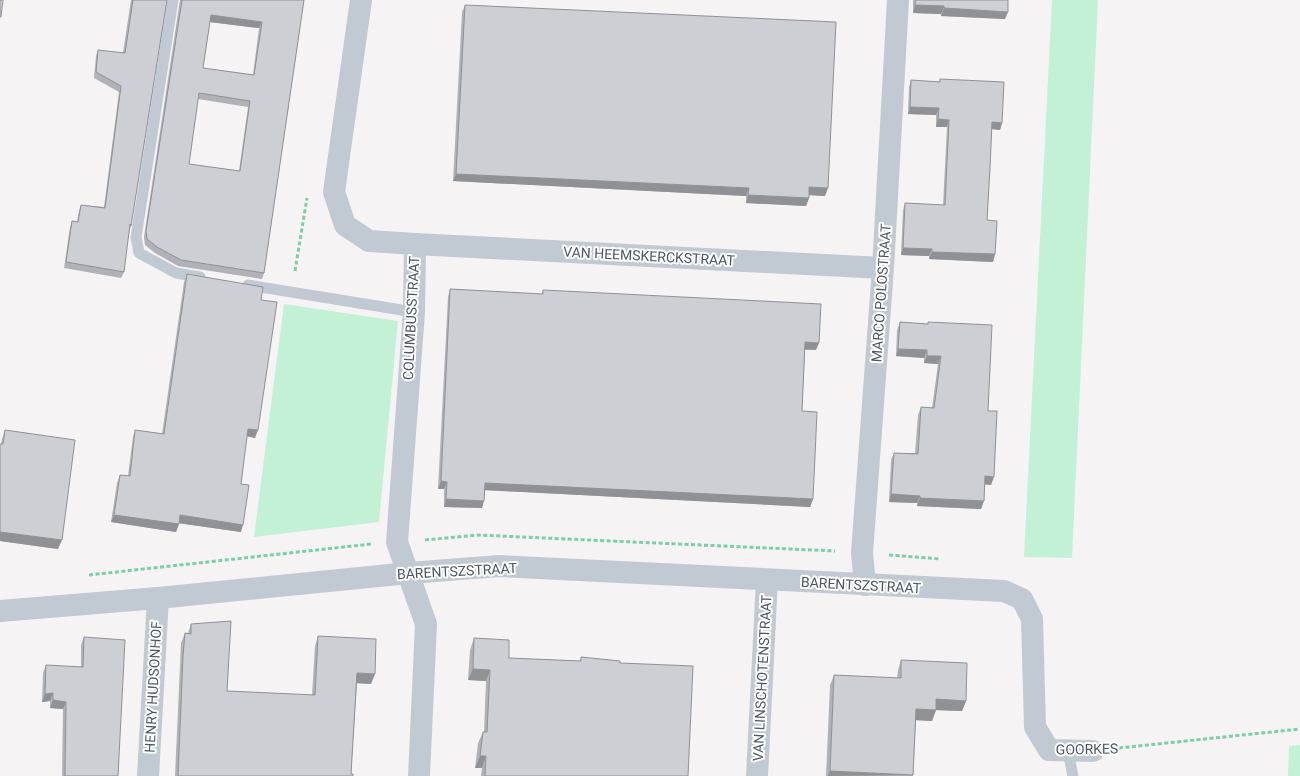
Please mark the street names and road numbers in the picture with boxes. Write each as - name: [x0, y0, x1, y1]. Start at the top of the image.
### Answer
- street label: MARCO POLOSTRAAT: [868, 223, 894, 363]
- street label: VAN HEEMSKERCKSTRAAT: [563, 244, 736, 269]
- street label: COLUMBUSSTRAAT: [400, 255, 422, 381]
- street label: BARENTSZSTRAAT: [397, 560, 518, 582]
- street label: BARENTSZSTRAAT: [801, 574, 922, 596]
- street label: VAN LINSCHOTENSTRAAT: [750, 594, 774, 762]
- street label: HENRY HUDSONHOF: [142, 621, 164, 753]
- street label: GOORKES: [1056, 740, 1118, 758]

